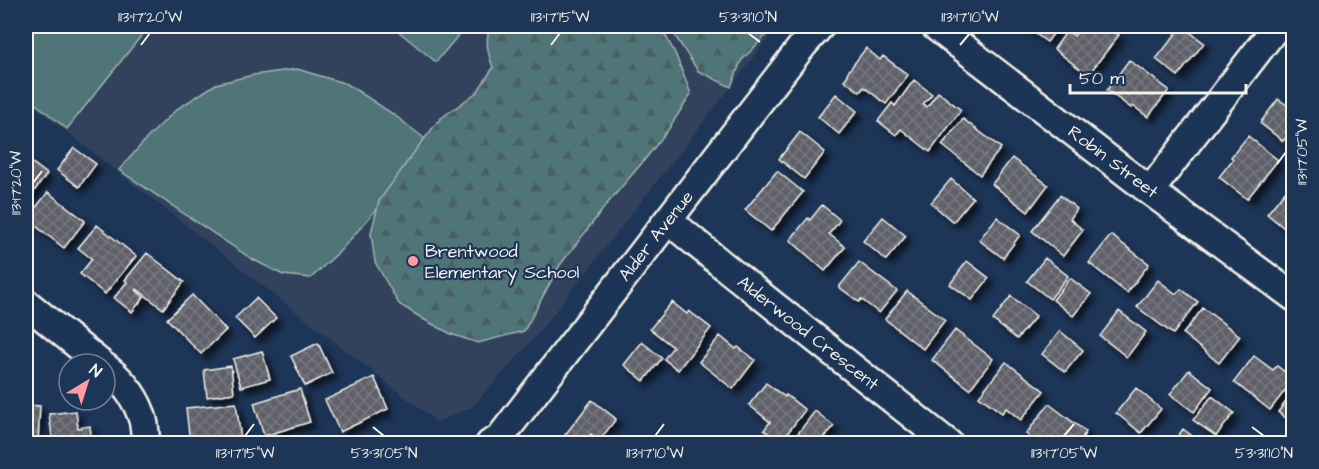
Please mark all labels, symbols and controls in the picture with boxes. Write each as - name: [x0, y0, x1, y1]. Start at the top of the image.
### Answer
- text: 113°17'20"W: [118, 7, 182, 28]
- text: 113°17'15"W: [531, 7, 589, 28]
- text: 53°31'10"N: [719, 7, 777, 28]
- text: 113°17'10"W: [941, 7, 999, 28]
- scale bar: [1070, 57, 1246, 95]
- text: 50 m: [1079, 66, 1124, 91]
- text: 113°17'05"W: [1292, 119, 1313, 185]
- street label: Robin Street: [1063, 120, 1164, 205]
- text: 113°17'20"W: [6, 151, 27, 215]
- street label: Alder Avenue: [613, 185, 700, 287]
- place label: Brentwood Elementary School: [425, 239, 580, 286]
- marker: Brentwood Elementary School: [406, 254, 420, 268]
- street label: Alderwood Crescent: [732, 270, 885, 397]
- north arrow: [57, 352, 117, 412]
- text: N: [85, 359, 106, 383]
- text: 113°17'15"W: [216, 443, 274, 464]
- text: 53°31'05"N: [351, 443, 417, 464]
- text: 113°17'10"W: [626, 443, 684, 464]
- text: 113°17'05"W: [1031, 443, 1097, 464]
- text: 53°31'10"N: [1235, 443, 1293, 464]

